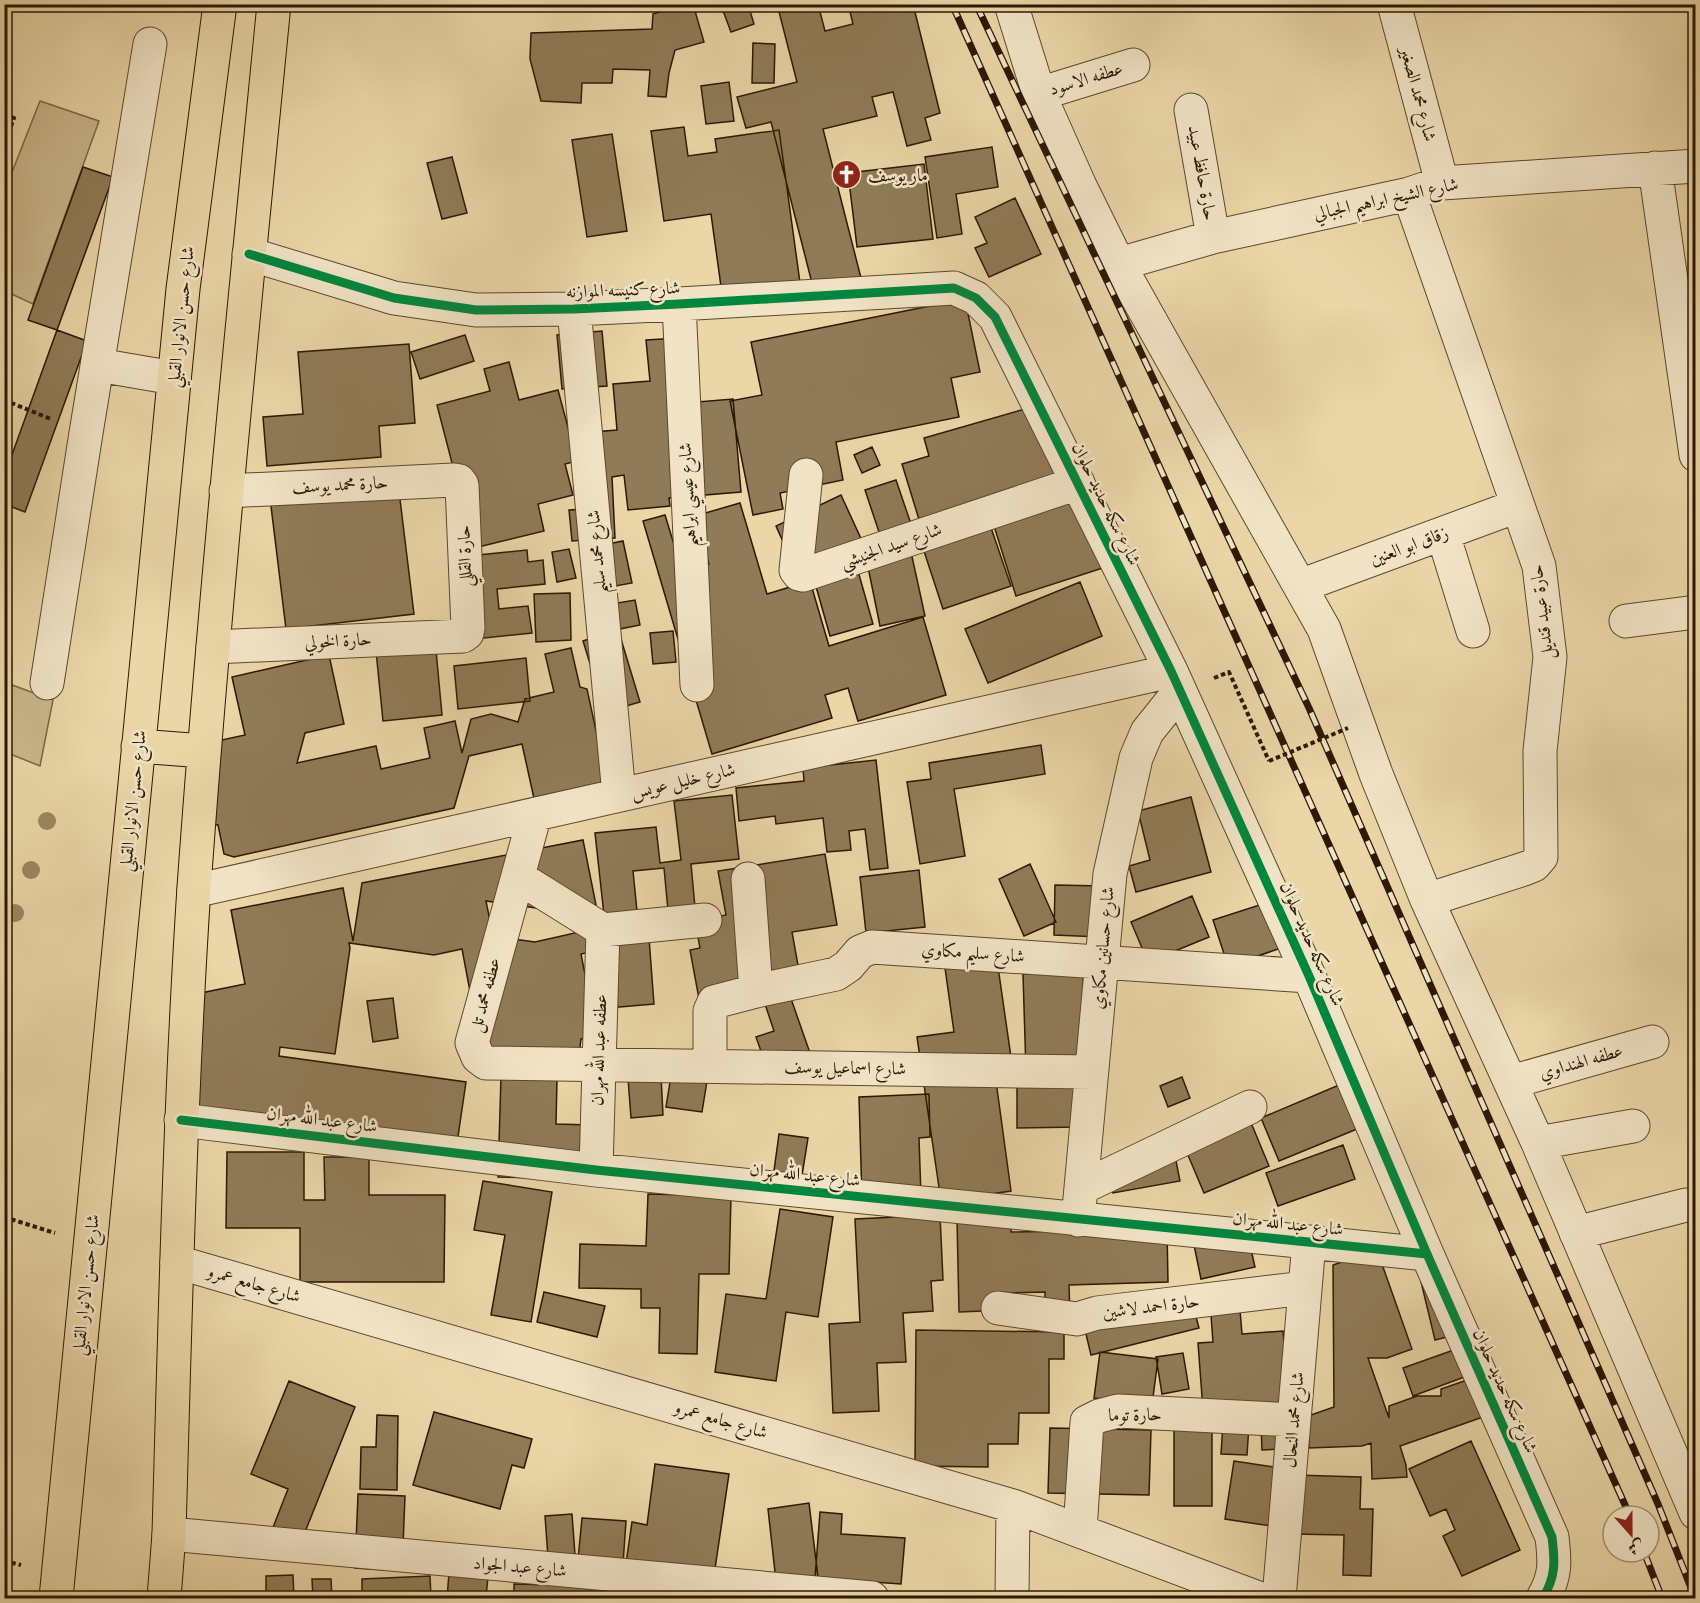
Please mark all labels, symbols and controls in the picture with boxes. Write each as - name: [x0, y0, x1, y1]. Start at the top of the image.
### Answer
- street label: شارع محمد الصغير: [1391, 42, 1441, 145]
- street label: عطفه الاسود: [1047, 58, 1125, 100]
- street label: حارة حافظ عبيد: [1183, 124, 1221, 222]
- church icon: مار يوسف: [831, 159, 863, 191]
- place label: مار يوسف: [868, 165, 928, 186]
- street label: شارع الشيخ ابراهيم الجبالي: [1312, 173, 1462, 231]
- street label: شارع حسن الانوار القبلي: [163, 245, 205, 389]
- street label: شارع كنيسه الموازنه: [565, 278, 681, 306]
- street label: شارع سكه حديد حلوان: [1064, 439, 1145, 571]
- street label: شارع عيسي ابراهيم: [675, 442, 708, 548]
- street label: حارة محمد يوسف: [291, 472, 389, 498]
- street label: شارع محمد سليم: [583, 508, 618, 595]
- street label: شارع سيد الجنيشي: [837, 519, 947, 579]
- street label: زقاق ابو العنين: [1367, 522, 1451, 570]
- street label: حارة القللي: [453, 524, 483, 587]
- street label: حارة عبيد قنديل: [1526, 563, 1560, 661]
- street label: حارة الخولي: [304, 629, 372, 657]
- street label: شارع حسن الانوار القبلي: [115, 729, 157, 873]
- street label: شارع خليل عويس: [629, 759, 738, 807]
- street label: شارع سكه حديد حلوان: [1272, 879, 1349, 1011]
- street label: شارع حسانين مكاوي: [1087, 886, 1123, 1011]
- street label: شارع سليم مكاوي: [920, 939, 1025, 974]
- street label: عطفه محمد تل: [465, 955, 507, 1035]
- street label: عطفه عبد الله مهران: [583, 993, 612, 1106]
- street label: عطفه الهنداوي: [1537, 1040, 1626, 1088]
- street label: شارع اسماعيل يوسف: [784, 1056, 906, 1084]
- street label: شارع عبد الله مهران: [265, 1099, 379, 1141]
- street label: شارع عبد الله مهران: [748, 1155, 862, 1195]
- street label: شارع عبد الله مهران: [1231, 1204, 1345, 1244]
- street label: شارع حسن الانوار القبلي: [68, 1213, 110, 1357]
- street label: شارع جامع عمرو: [202, 1260, 303, 1312]
- street label: حارة احمد لاشين: [1101, 1291, 1201, 1323]
- street label: شارع سكه حديد حلوان: [1465, 1326, 1542, 1458]
- street label: شارع محمد النحال: [1279, 1371, 1313, 1469]
- street label: شارع جامع عمرو: [669, 1396, 770, 1448]
- street label: حارة توما: [1108, 1404, 1162, 1426]
- north arrow: [1601, 1504, 1661, 1564]
- text: ش: [1625, 1536, 1647, 1559]
- street label: شارع عبد الجواد: [472, 1552, 568, 1586]

